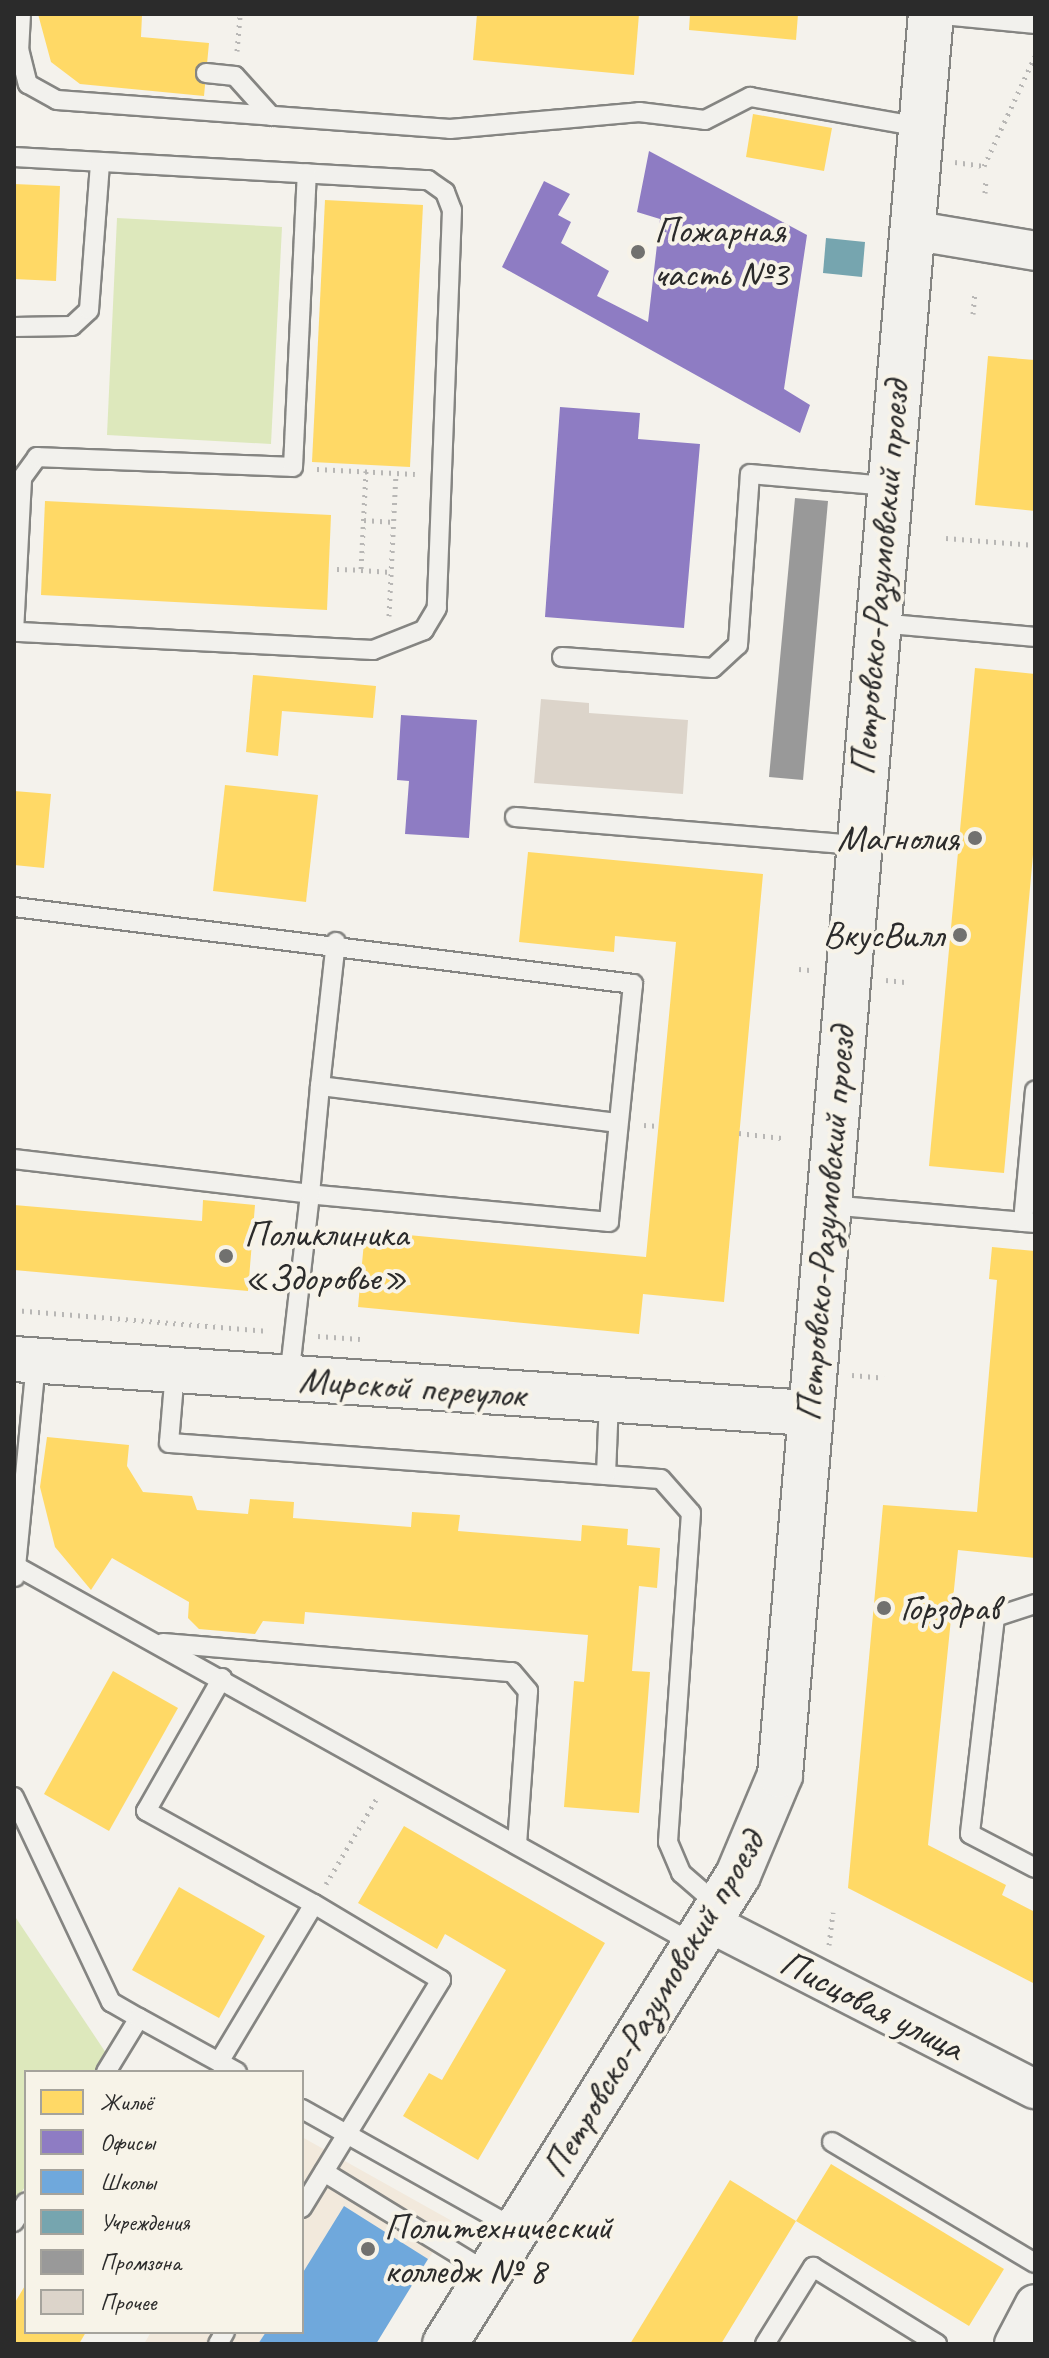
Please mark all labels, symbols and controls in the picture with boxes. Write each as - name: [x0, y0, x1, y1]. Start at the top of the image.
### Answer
- place label: Пожарная часть №3: [654, 207, 788, 296]
- marker: Пожарная часть №3: [629, 243, 647, 261]
- street label: Петровско-Разумовский проезд: [839, 379, 919, 777]
- place label: Магнолия: [837, 815, 959, 861]
- marker: Магнолия: [966, 829, 984, 847]
- place label: ВкусВилл: [823, 912, 944, 958]
- marker: ВкусВилл: [951, 926, 969, 944]
- street label: Петровско-Разумовский проезд: [785, 1025, 865, 1423]
- place label: Поликлиника «Здоровье»: [244, 1211, 408, 1300]
- marker: Поликлиника «Здоровье»: [215, 1245, 237, 1267]
- street label: Мирской переулок: [297, 1356, 527, 1418]
- place label: Горздрав: [900, 1585, 999, 1631]
- marker: Горздрав: [875, 1599, 893, 1617]
- street label: Петровско-Разумовский проезд: [532, 1823, 774, 2185]
- street label: Писцовая улица: [772, 1939, 972, 2071]
- legend: [24, 2070, 304, 2334]
- text: Жильё: [100, 2087, 152, 2117]
- text: Офисы: [100, 2127, 155, 2157]
- text: Школы: [100, 2167, 156, 2197]
- place label: Политехнический колледж № 8: [384, 2204, 612, 2294]
- text: Учреждения: [100, 2207, 190, 2237]
- marker: Политехнический колледж № 8: [359, 2240, 377, 2258]
- text: Промзона: [100, 2247, 181, 2277]
- text: Прочее: [100, 2287, 156, 2317]

